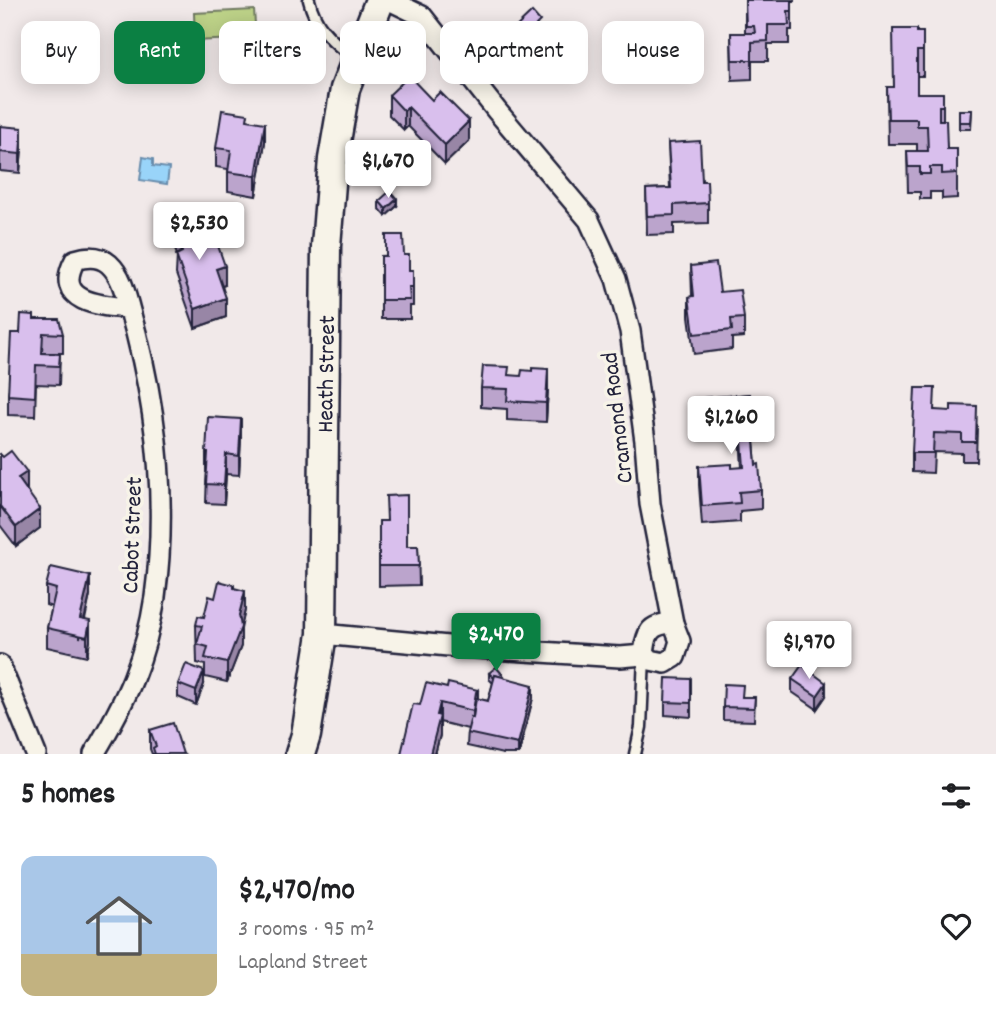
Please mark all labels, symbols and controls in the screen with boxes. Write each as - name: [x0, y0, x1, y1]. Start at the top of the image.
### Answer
- chip: Buy: [21, 21, 100, 84]
- chip: Rent: [114, 21, 205, 84]
- chip: Filters: [219, 21, 326, 84]
- chip: New: [340, 21, 426, 84]
- chip: Apartment: [440, 21, 588, 84]
- chip: House: [602, 21, 704, 84]
- pin: $1,670: [331, 140, 445, 200]
- text: $1,670: [361, 146, 415, 179]
- pin: $2,530: [142, 202, 256, 262]
- text: $2,530: [169, 208, 229, 241]
- street label: Heath Street: [310, 315, 346, 433]
- street label: Cramond Road: [594, 350, 644, 485]
- pin: $1,260: [674, 396, 788, 456]
- text: $1,260: [704, 402, 758, 435]
- street label: Cabot Street: [115, 476, 153, 594]
- pin: $2,470: [439, 614, 553, 673]
- text: $2,470: [468, 619, 524, 652]
- pin: $1,970: [752, 622, 866, 681]
- text: $1,970: [783, 627, 835, 660]
- text: 5 homes: [21, 775, 115, 818]
- icon: filters: [937, 777, 975, 815]
- text: $2,470/mo: [238, 871, 355, 914]
- icon: home: [77, 884, 161, 968]
- icon: heart: [937, 907, 975, 945]
- text: 3 rooms · 95 m²: [238, 914, 374, 947]
- text: Lapland Street: [238, 947, 368, 980]

